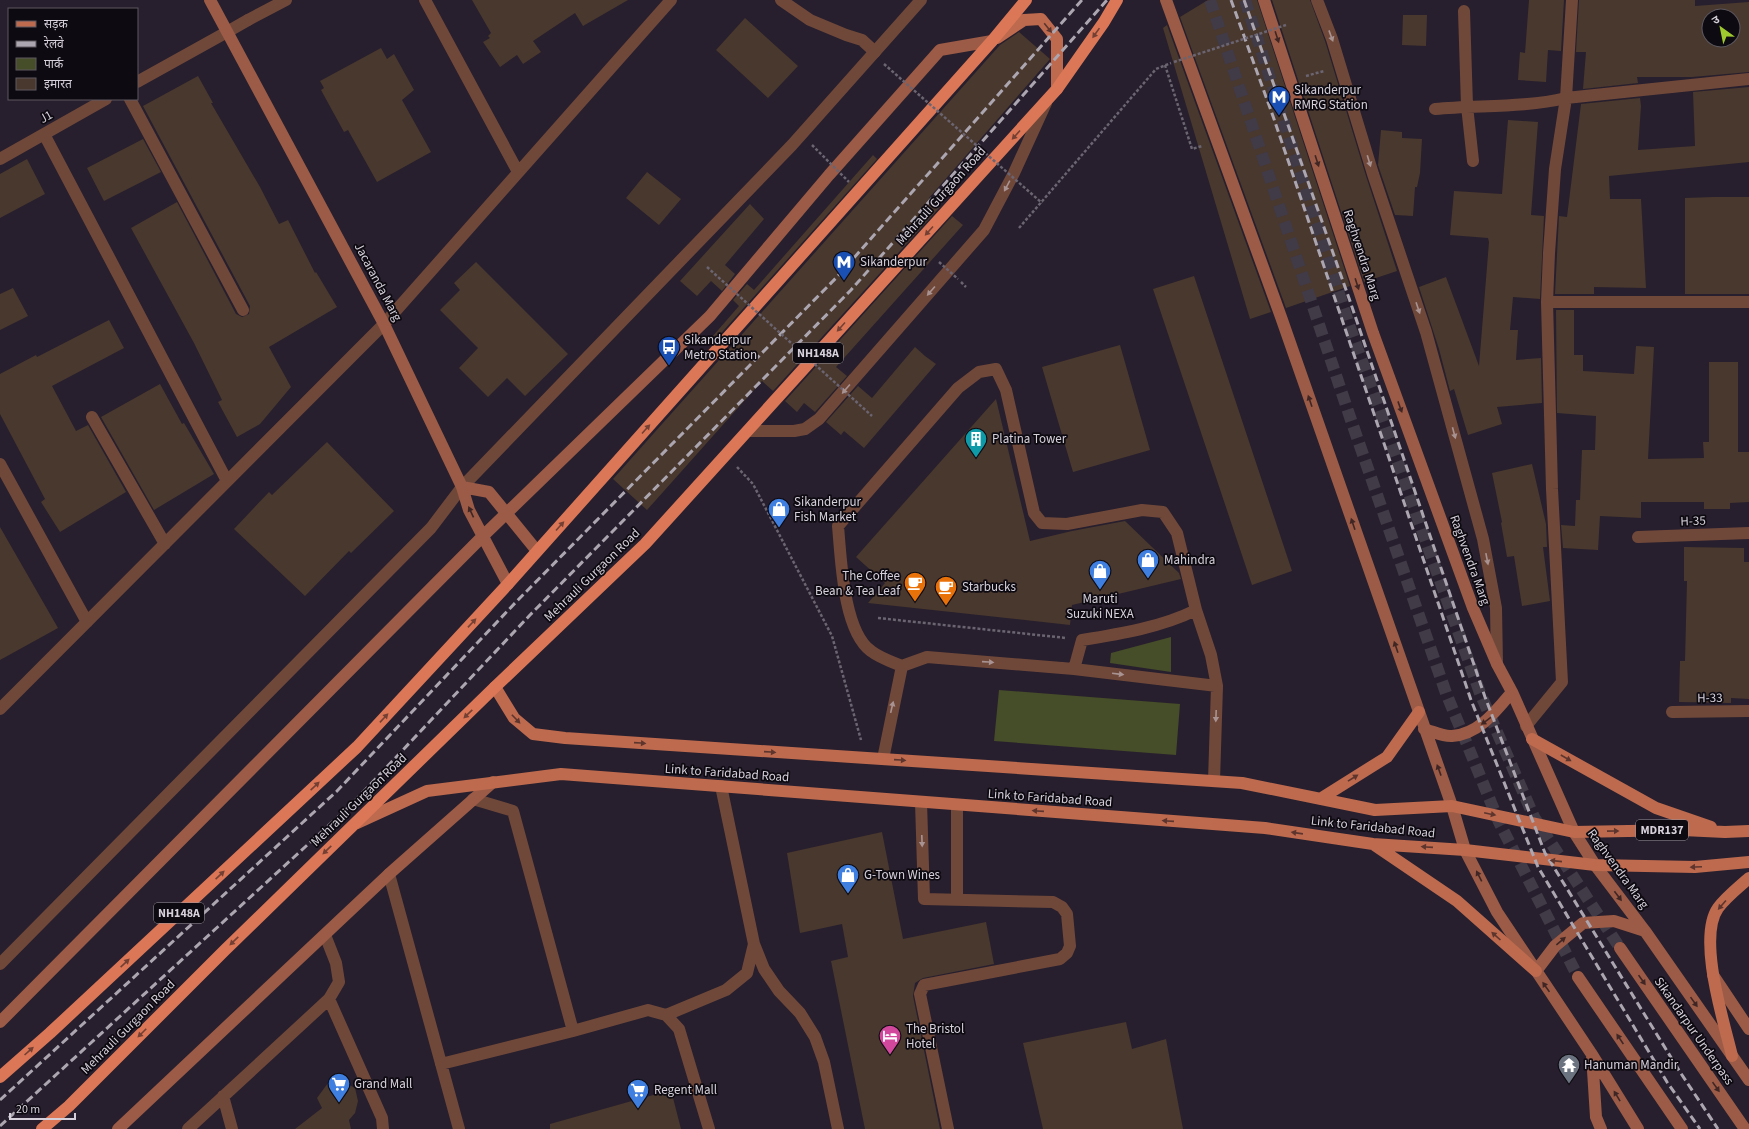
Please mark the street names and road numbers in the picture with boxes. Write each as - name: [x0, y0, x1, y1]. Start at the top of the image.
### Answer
- street label: J1: [36, 106, 56, 128]
- street label: Mehrauli Gurgaon Road: [892, 143, 990, 249]
- street label: Raghvendra Marg: [1339, 207, 1385, 303]
- street label: Jacaranda Marg: [350, 240, 406, 325]
- road number: NH148A: [793, 343, 843, 363]
- street label: Raghvendra Marg: [1445, 512, 1495, 608]
- street label: H-35: [1680, 512, 1706, 530]
- street label: Mehrauli Gurgaon Road: [540, 524, 644, 626]
- street label: H-33: [1697, 689, 1723, 707]
- street label: Mehrauli Gurgaon Road: [307, 749, 411, 851]
- street label: Link to Faridabad Road: [664, 760, 790, 786]
- street label: Link to Faridabad Road: [987, 785, 1113, 811]
- street label: Link to Faridabad Road: [1310, 812, 1436, 842]
- road number: MDR137: [1636, 820, 1688, 840]
- street label: Raghvendra Marg: [1583, 825, 1653, 913]
- road number: NH148A: [154, 903, 204, 923]
- street label: Sikandarpur Underpass: [1650, 973, 1738, 1089]
- street label: Mehrauli Gurgaon Road: [77, 976, 179, 1078]

